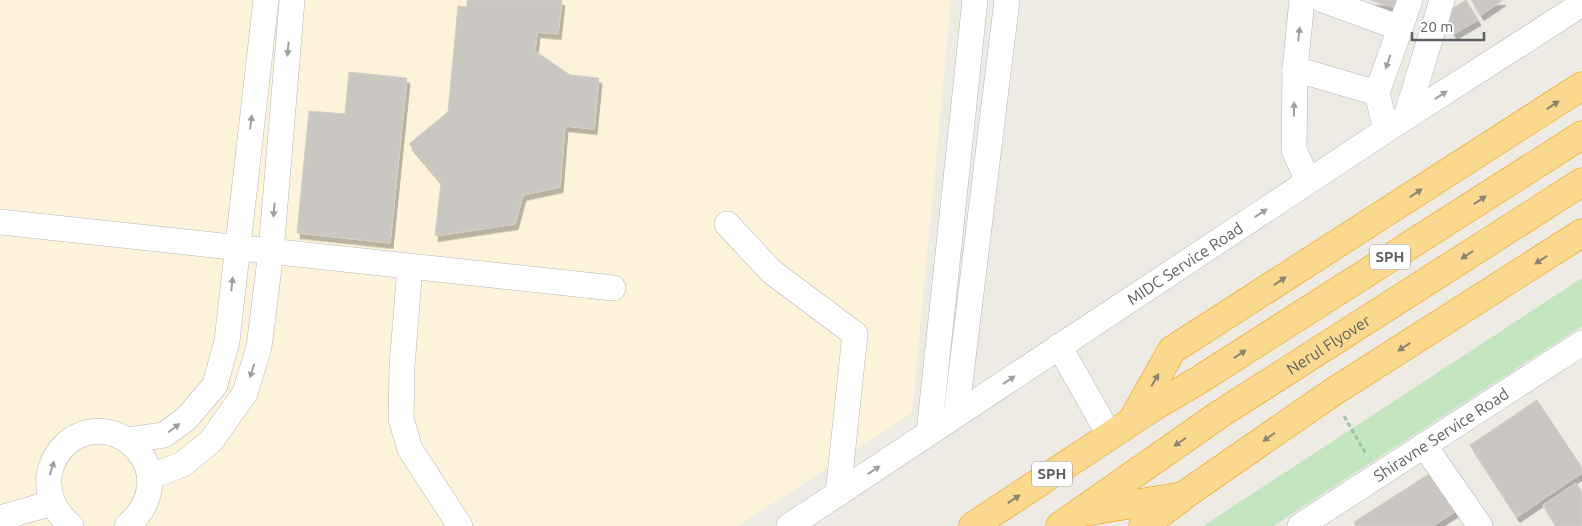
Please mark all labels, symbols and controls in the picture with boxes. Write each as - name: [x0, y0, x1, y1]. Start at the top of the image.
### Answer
- scale bar: [1412, 10, 1484, 42]
- text: 20 m: [1420, 18, 1453, 35]
- one-way arrow: [1295, 26, 1303, 42]
- one-way arrow: [284, 41, 292, 57]
- one-way arrow: [1384, 55, 1391, 70]
- one-way arrow: [1434, 90, 1447, 99]
- one-way arrow: [1546, 100, 1560, 109]
- one-way arrow: [1291, 101, 1299, 117]
- one-way arrow: [247, 114, 255, 130]
- one-way arrow: [1410, 188, 1423, 197]
- one-way arrow: [1473, 195, 1486, 205]
- one-way arrow: [270, 203, 278, 219]
- one-way arrow: [1254, 208, 1268, 217]
- street label: MIDC Service Road: [1124, 219, 1246, 308]
- road number: SPH: [1370, 244, 1410, 270]
- one-way arrow: [1461, 251, 1474, 260]
- one-way arrow: [1534, 255, 1548, 264]
- one-way arrow: [228, 275, 236, 291]
- one-way arrow: [1273, 276, 1286, 285]
- street label: Nerul Flyover: [1283, 311, 1373, 378]
- one-way arrow: [1397, 343, 1411, 352]
- one-way arrow: [1233, 349, 1246, 359]
- one-way arrow: [247, 364, 255, 379]
- one-way arrow: [1151, 372, 1159, 387]
- one-way arrow: [1002, 375, 1016, 385]
- street label: Shiravne Service Road: [1370, 384, 1512, 485]
- one-way arrow: [167, 422, 180, 433]
- one-way arrow: [1262, 432, 1275, 442]
- one-way arrow: [1173, 437, 1186, 447]
- one-way arrow: [48, 460, 56, 475]
- road number: SPH: [1032, 462, 1072, 486]
- one-way arrow: [867, 465, 880, 475]
- one-way arrow: [1007, 494, 1021, 504]

